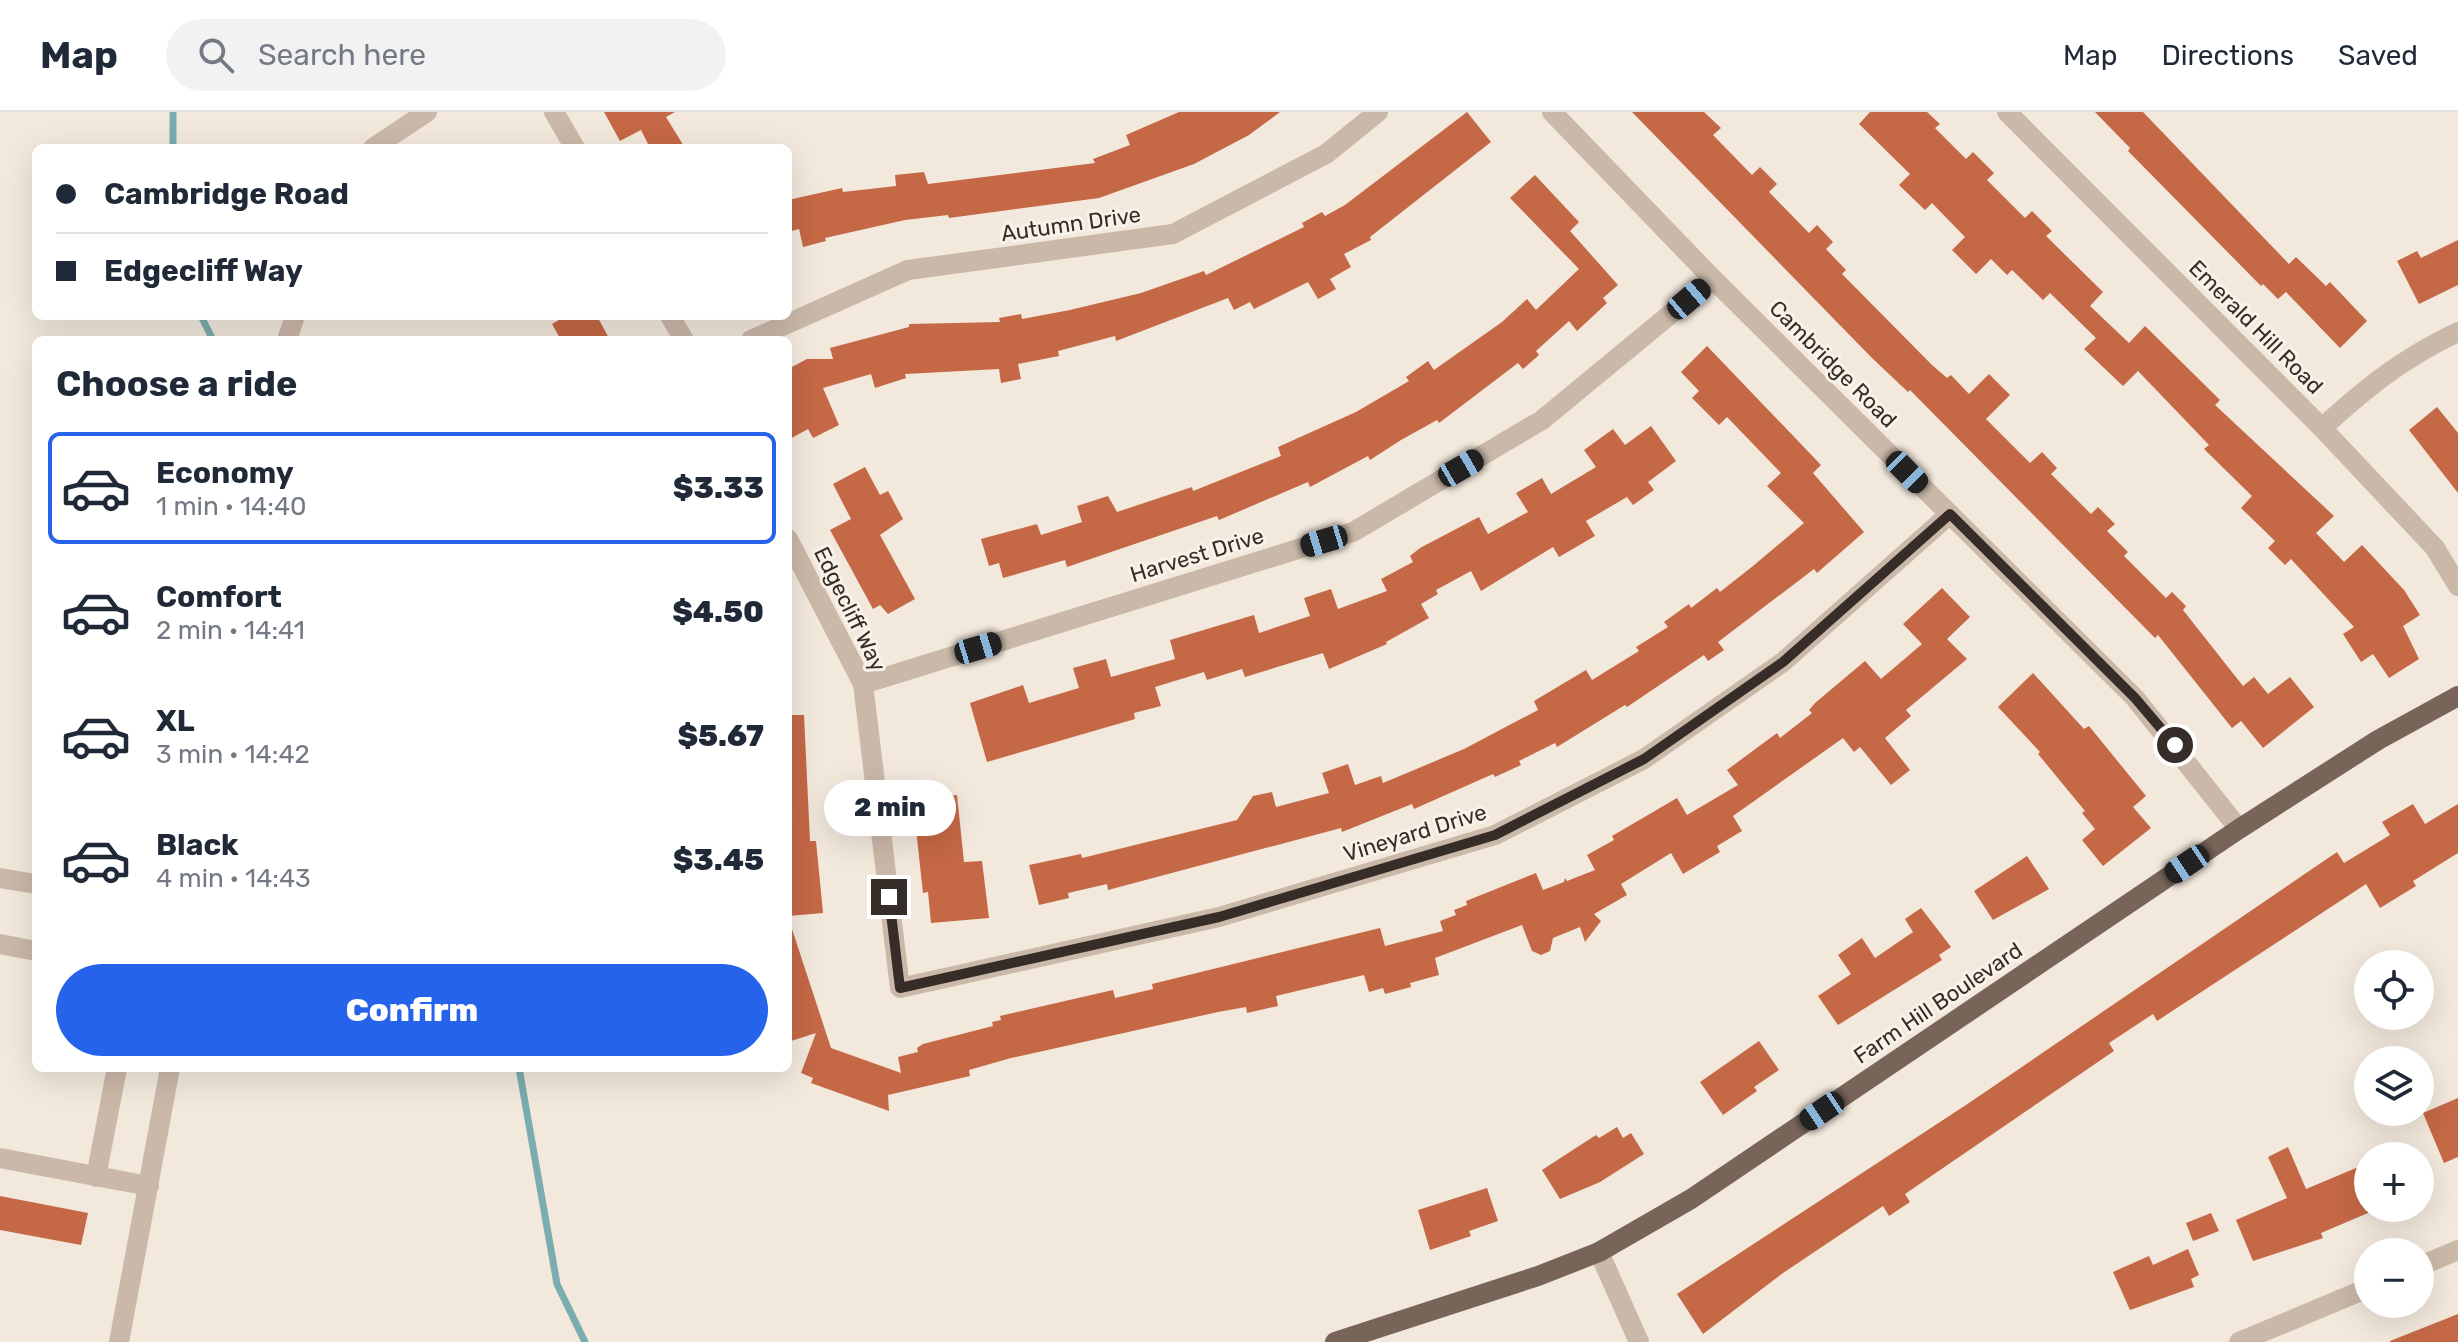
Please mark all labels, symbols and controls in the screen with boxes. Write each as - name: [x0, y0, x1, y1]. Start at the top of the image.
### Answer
- search box: [166, 19, 726, 91]
- text: Map: [40, 32, 118, 78]
- icon: search: [194, 33, 238, 77]
- text: Search here: [258, 37, 426, 73]
- text: Map: [2063, 39, 2117, 72]
- text: Directions: [2161, 39, 2294, 72]
- text: Saved: [2338, 39, 2418, 72]
- text: Cambridge Road: [104, 176, 349, 212]
- street label: Autumn Drive: [999, 201, 1143, 247]
- text: Edgecliff Way: [104, 253, 303, 289]
- street label: Emerald Hill Road: [2183, 254, 2329, 400]
- car: [1663, 274, 1715, 324]
- street label: Cambridge Road: [1764, 295, 1902, 433]
- text: Choose a ride: [56, 362, 297, 405]
- car: [1434, 446, 1488, 490]
- car: [1882, 447, 1932, 497]
- icon: car: [60, 452, 132, 524]
- text: Economy: [156, 455, 294, 491]
- text: $3.33: [673, 470, 764, 506]
- text: 1 min · 14:40: [156, 491, 307, 522]
- street label: Harvest Drive: [1127, 522, 1267, 588]
- car: [1298, 523, 1350, 559]
- street label: Edgecliff Way: [808, 542, 892, 676]
- icon: car: [60, 576, 132, 648]
- text: Comfort: [156, 579, 282, 615]
- text: $4.50: [672, 594, 764, 630]
- text: 2 min · 14:41: [156, 615, 305, 646]
- car: [952, 630, 1004, 666]
- icon: car: [60, 700, 132, 772]
- text: XL: [156, 703, 195, 739]
- text: $5.67: [677, 718, 764, 754]
- route start: [2157, 727, 2193, 763]
- text: 3 min · 14:42: [156, 739, 310, 770]
- callout: 2 min: [823, 781, 955, 837]
- text: 2 min: [854, 792, 926, 823]
- street label: Vineyard Drive: [1340, 798, 1490, 868]
- icon: car: [60, 824, 132, 896]
- text: Black: [156, 827, 239, 863]
- car: [2160, 841, 2214, 887]
- text: $3.45: [673, 842, 764, 878]
- text: 4 min · 14:43: [156, 863, 311, 894]
- route end: [871, 879, 907, 915]
- street label: Farm Hill Boulevard: [1848, 937, 2028, 1069]
- map controls: [2354, 950, 2434, 1318]
- button: locate: [2354, 950, 2434, 1030]
- button: Confirm: [56, 964, 768, 1056]
- button: layers: [2354, 1046, 2434, 1126]
- car: [1795, 1088, 1849, 1134]
- button: +: [2354, 1142, 2434, 1222]
- button: −: [2354, 1238, 2434, 1318]

